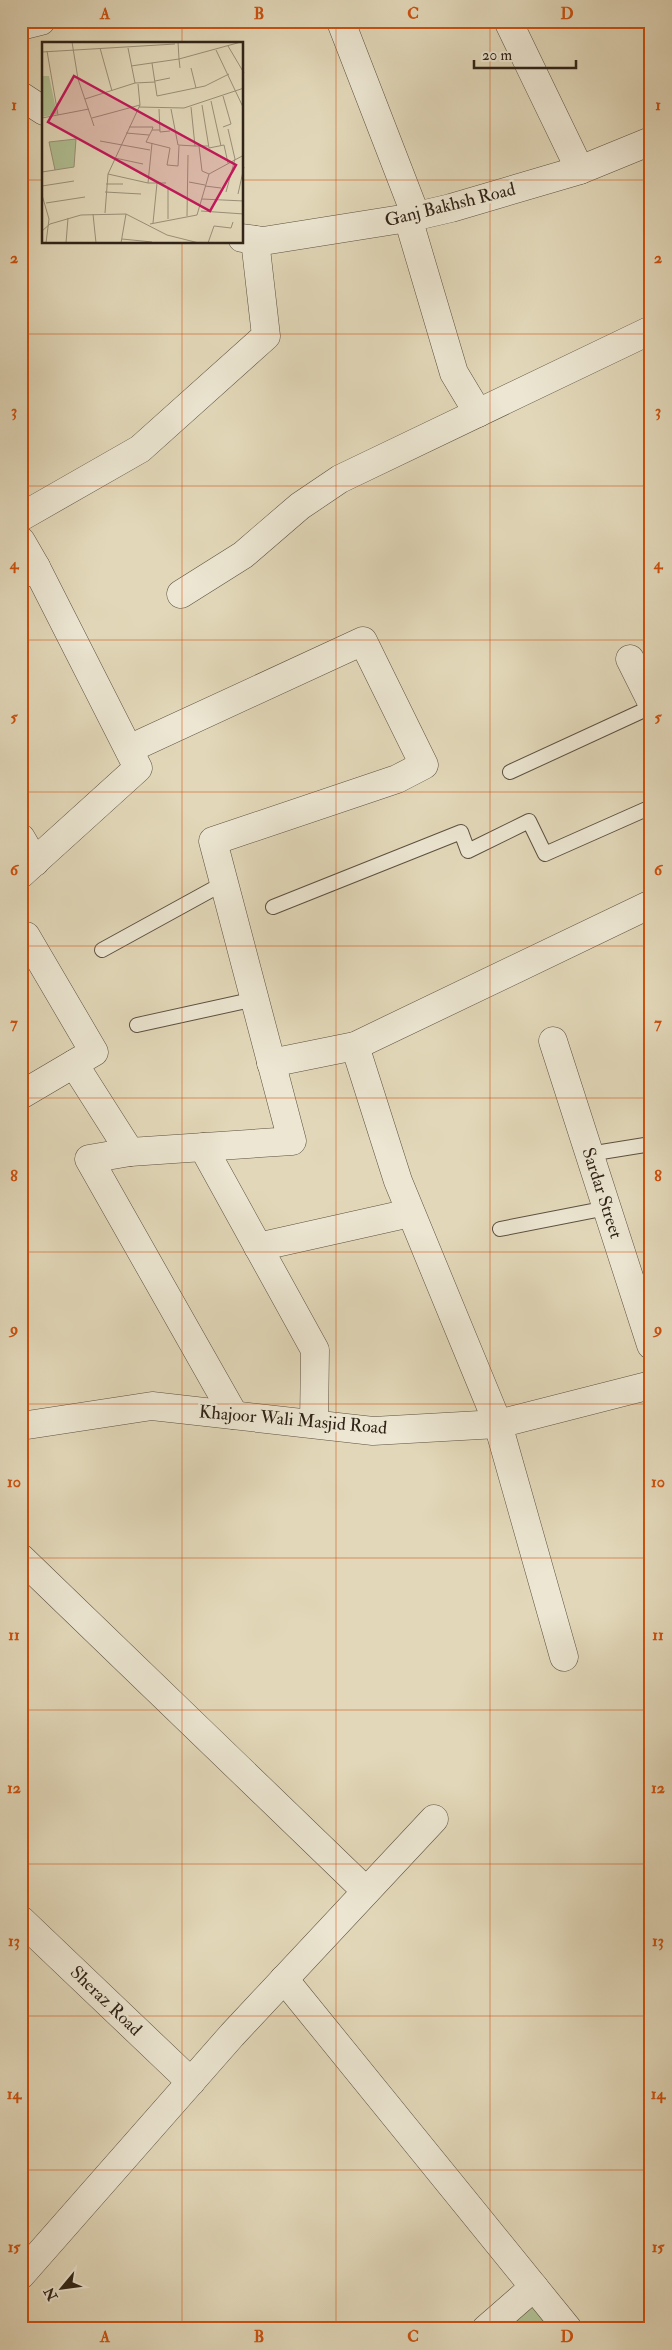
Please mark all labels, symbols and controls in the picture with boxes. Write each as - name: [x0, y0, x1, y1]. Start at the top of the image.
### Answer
- text: A: [99, 4, 111, 24]
- text: B: [254, 4, 264, 24]
- text: C: [407, 4, 419, 24]
- text: D: [560, 4, 574, 24]
- scale bar: [474, 38, 577, 70]
- inset map: [42, 42, 244, 244]
- text: 20 m: [482, 46, 512, 65]
- text: 1: [11, 95, 17, 115]
- text: 1: [655, 95, 661, 115]
- street label: Ganj Bakhsh Road: [382, 178, 518, 232]
- text: 2: [10, 248, 18, 268]
- text: 2: [654, 248, 662, 268]
- text: 3: [11, 401, 17, 421]
- text: 3: [655, 401, 661, 421]
- text: 4: [9, 554, 20, 574]
- text: 4: [653, 554, 664, 574]
- text: 5: [10, 707, 18, 727]
- text: 5: [654, 707, 662, 727]
- text: 6: [10, 860, 20, 880]
- text: 6: [654, 860, 664, 880]
- text: 7: [10, 1013, 18, 1033]
- text: 7: [654, 1013, 662, 1033]
- street label: Sardar Street: [577, 1145, 628, 1241]
- text: 8: [10, 1166, 18, 1186]
- text: 8: [654, 1166, 662, 1186]
- text: 9: [8, 1319, 18, 1339]
- text: 9: [652, 1319, 662, 1339]
- street label: Khajoor Wali Masjid Road: [198, 1400, 388, 1440]
- text: 10: [7, 1472, 21, 1492]
- text: 10: [651, 1472, 665, 1492]
- text: 11: [8, 1625, 20, 1645]
- text: 11: [652, 1625, 664, 1645]
- text: 12: [7, 1778, 21, 1798]
- text: 12: [651, 1778, 665, 1798]
- text: 13: [8, 1931, 20, 1951]
- text: 13: [652, 1931, 664, 1951]
- street label: Sheraz Road: [65, 1961, 147, 2041]
- text: 14: [7, 2084, 23, 2104]
- text: 14: [651, 2084, 667, 2104]
- text: 15: [8, 2237, 21, 2257]
- text: 15: [652, 2237, 665, 2257]
- north arrow: [38, 2262, 88, 2312]
- text: N: [40, 2284, 62, 2305]
- text: A: [99, 2327, 111, 2347]
- text: B: [254, 2327, 264, 2347]
- text: C: [407, 2327, 419, 2347]
- text: D: [560, 2327, 574, 2347]

